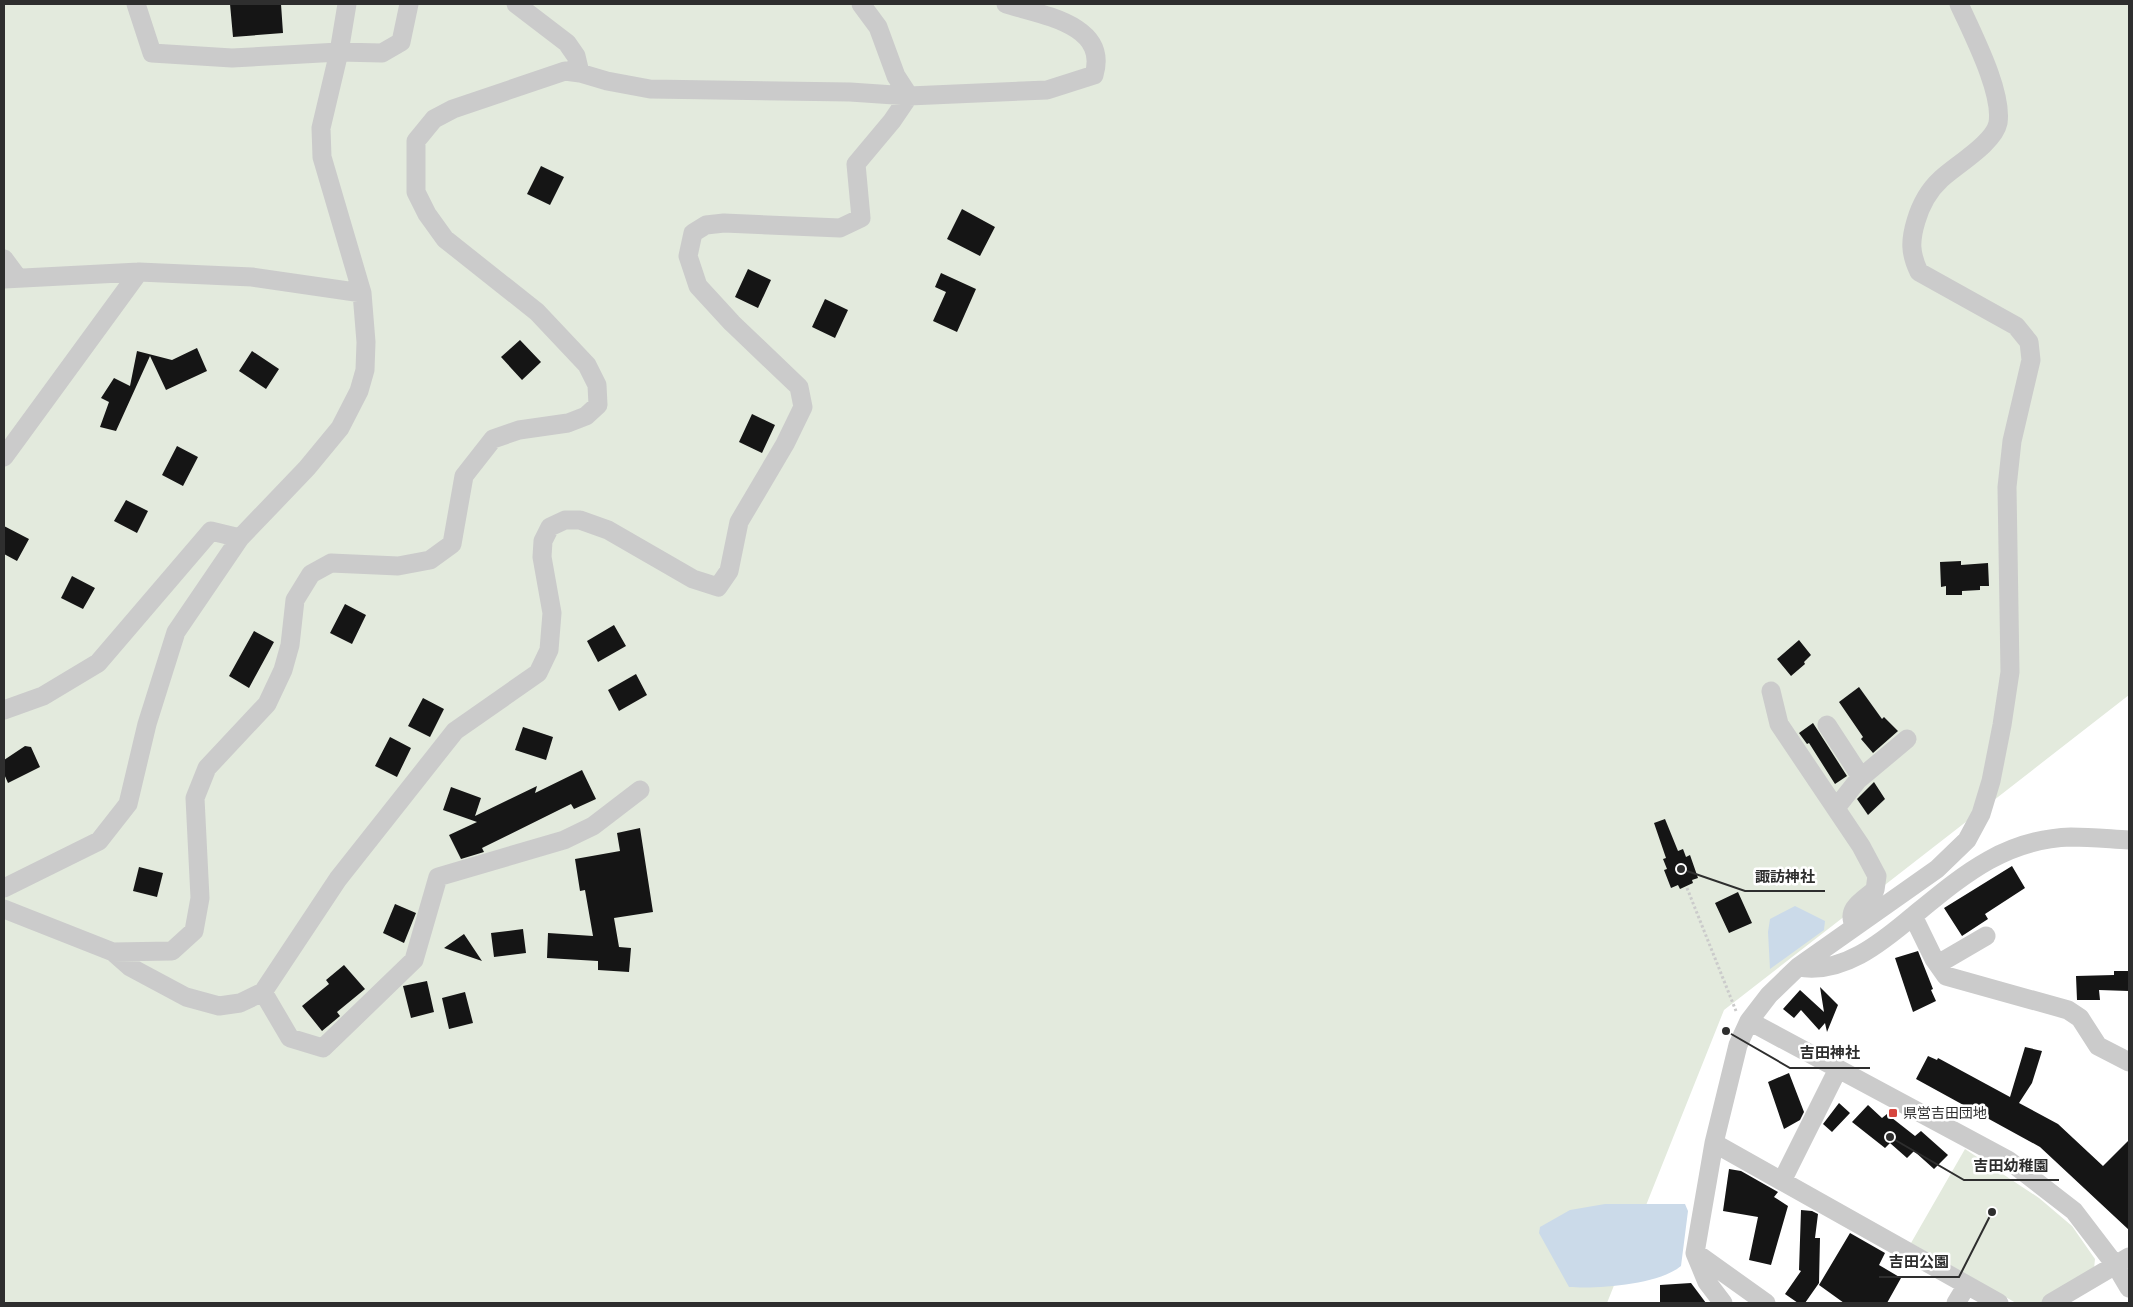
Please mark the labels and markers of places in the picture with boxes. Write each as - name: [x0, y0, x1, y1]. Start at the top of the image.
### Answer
- callout: 諏訪神社: [1745, 861, 1825, 891]
- callout: 吉田神社: [1790, 1038, 1870, 1068]
- place label: 県営吉田団地: [1903, 1103, 1987, 1123]
- marker: 県営吉田団地: [1887, 1107, 1899, 1119]
- callout: 吉田幼稚園: [1964, 1150, 2059, 1180]
- callout: 吉田公園: [1879, 1247, 1959, 1277]

